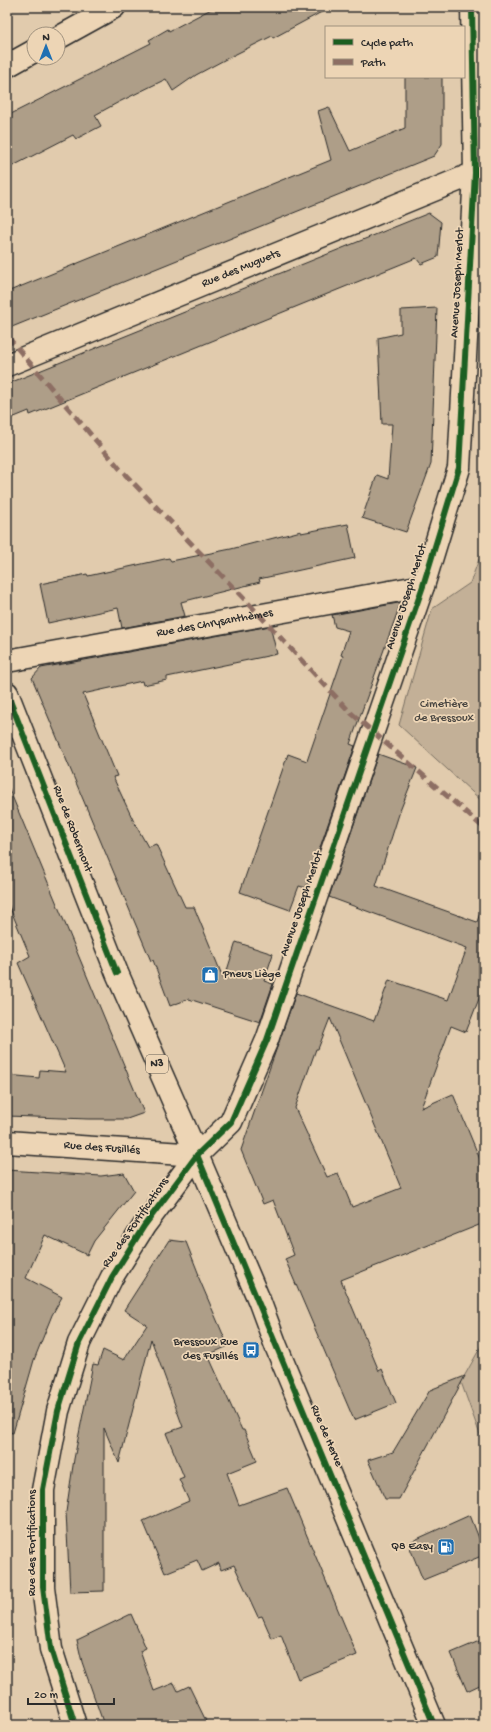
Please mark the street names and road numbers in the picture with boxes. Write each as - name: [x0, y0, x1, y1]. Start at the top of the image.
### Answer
- street label: Avenue Joseph Merlot: [448, 227, 468, 338]
- street label: Rue des Muguets: [200, 246, 283, 291]
- street label: Avenue Joseph Merlot: [383, 542, 431, 651]
- street label: Rue des Chrysanthèmes: [155, 606, 275, 641]
- street label: Rue de Robermont: [49, 784, 95, 875]
- street label: Avenue Joseph Merlot: [277, 849, 327, 958]
- road number: N3: [146, 1055, 168, 1073]
- street label: Rue des Fusillés: [63, 1139, 141, 1158]
- street label: Rue des Fortifications: [100, 1175, 173, 1271]
- street label: Rue de Herve: [307, 1403, 346, 1470]
- street label: Rue des Fortifications: [26, 1489, 40, 1596]

